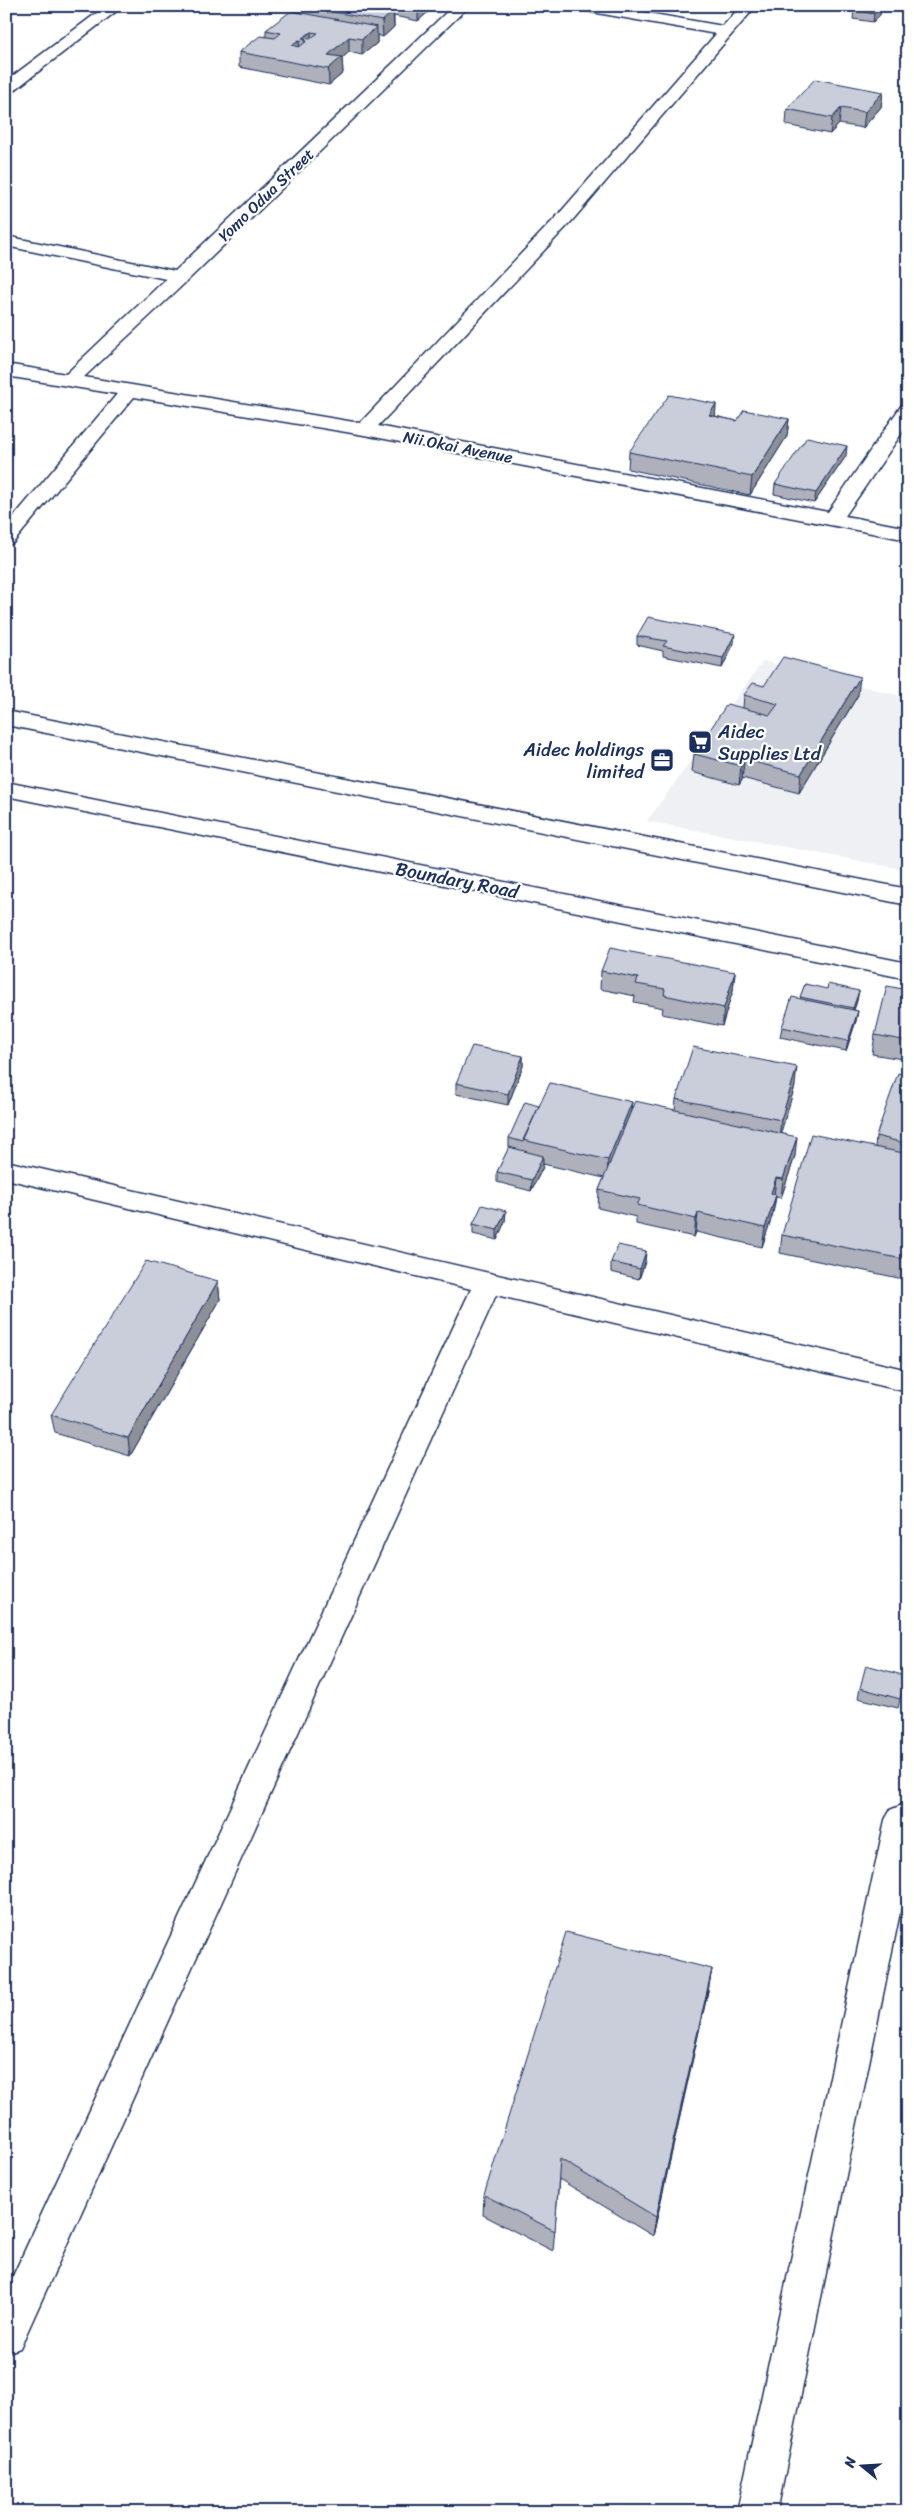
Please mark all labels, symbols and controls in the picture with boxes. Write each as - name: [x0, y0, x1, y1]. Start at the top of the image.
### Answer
- street label: Yomo Odua Street: [211, 141, 321, 249]
- street label: Nii Okai Avenue: [401, 422, 515, 472]
- place label: Aidec Supplies Ltd: [717, 715, 823, 770]
- supermarket icon: Aidec Supplies Ltd: [687, 729, 713, 755]
- place label: Aidec holdings limited: [522, 733, 646, 788]
- office icon: Aidec holdings limited: [649, 747, 675, 773]
- street label: Boundary Road: [393, 852, 522, 908]
- north arrow: [836, 2440, 886, 2490]
- text: N: [836, 2453, 864, 2472]

